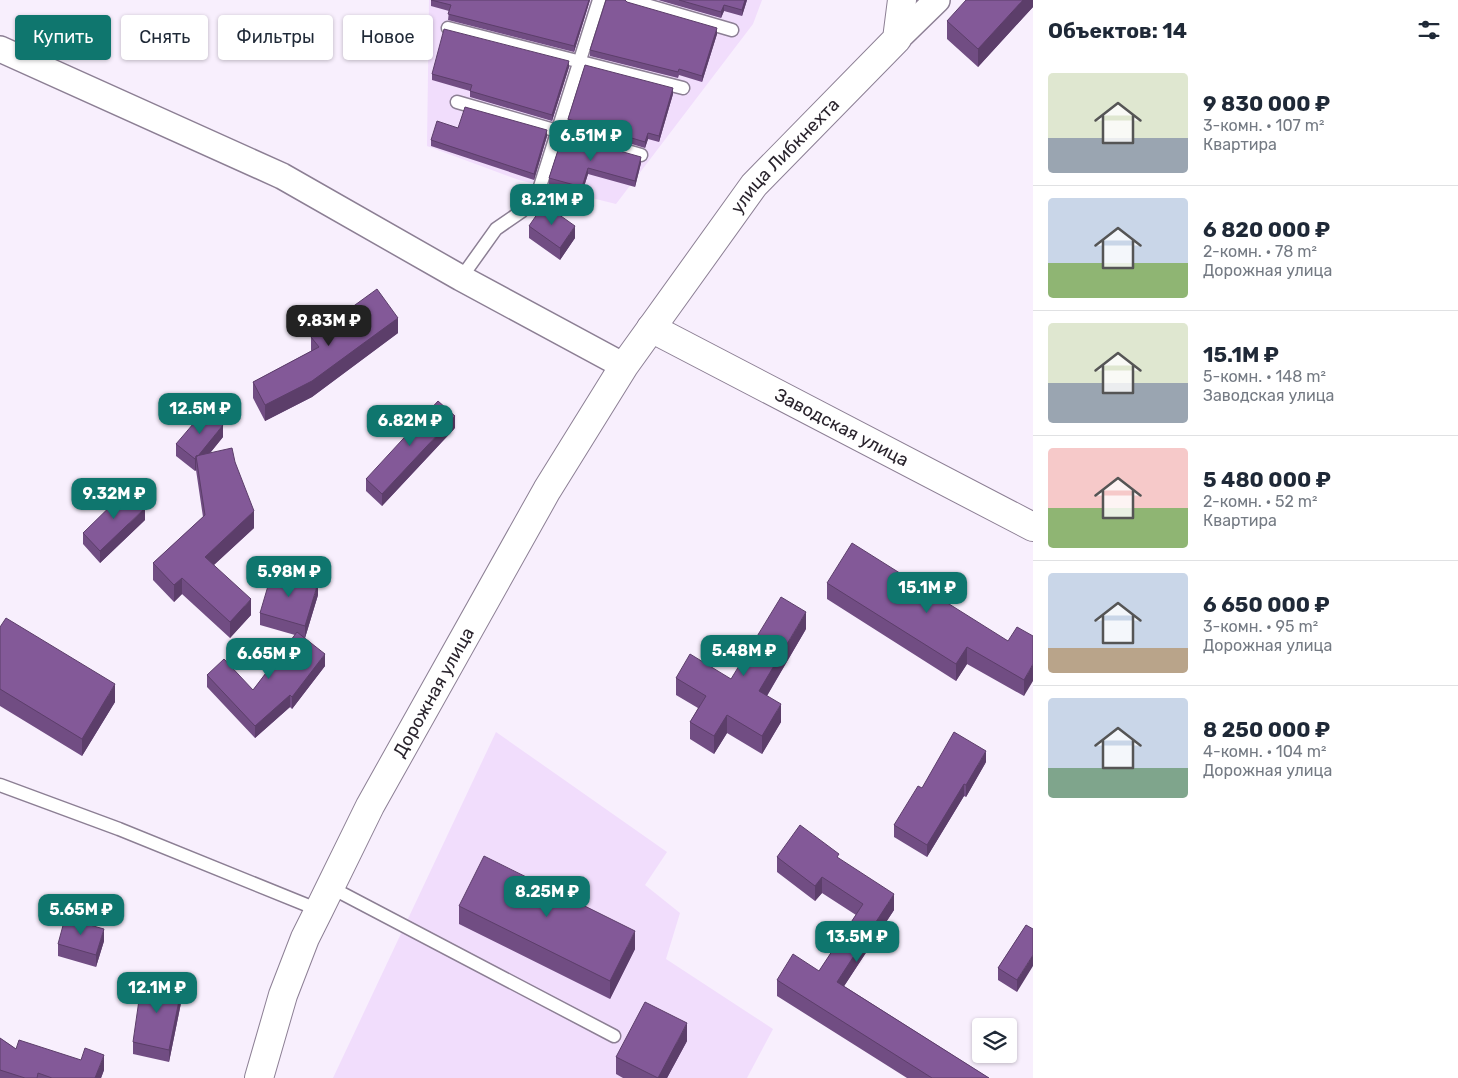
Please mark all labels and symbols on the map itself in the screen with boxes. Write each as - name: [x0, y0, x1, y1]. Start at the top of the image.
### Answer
- street label: улица Либкнехта: [726, 93, 844, 218]
- pin: 6.51M ₽: [545, 120, 637, 162]
- pin: 8.21M ₽: [506, 184, 598, 226]
- pin: 9.83M ₽: [283, 304, 375, 347]
- street label: Заводская улица: [771, 383, 912, 471]
- pin: 12.5M ₽: [154, 392, 246, 435]
- pin: 6.82M ₽: [364, 404, 456, 447]
- pin: 9.32M ₽: [68, 478, 160, 520]
- pin: 5.98M ₽: [243, 556, 335, 598]
- pin: 15.1M ₽: [881, 572, 973, 614]
- street label: Дорожная улица: [389, 623, 479, 761]
- pin: 5.48M ₽: [698, 634, 790, 677]
- pin: 6.65M ₽: [223, 638, 315, 680]
- pin: 8.25M ₽: [501, 876, 593, 918]
- pin: 5.65M ₽: [35, 894, 127, 936]
- pin: 13.5M ₽: [811, 920, 903, 963]
- pin: 12.1M ₽: [111, 972, 203, 1014]

